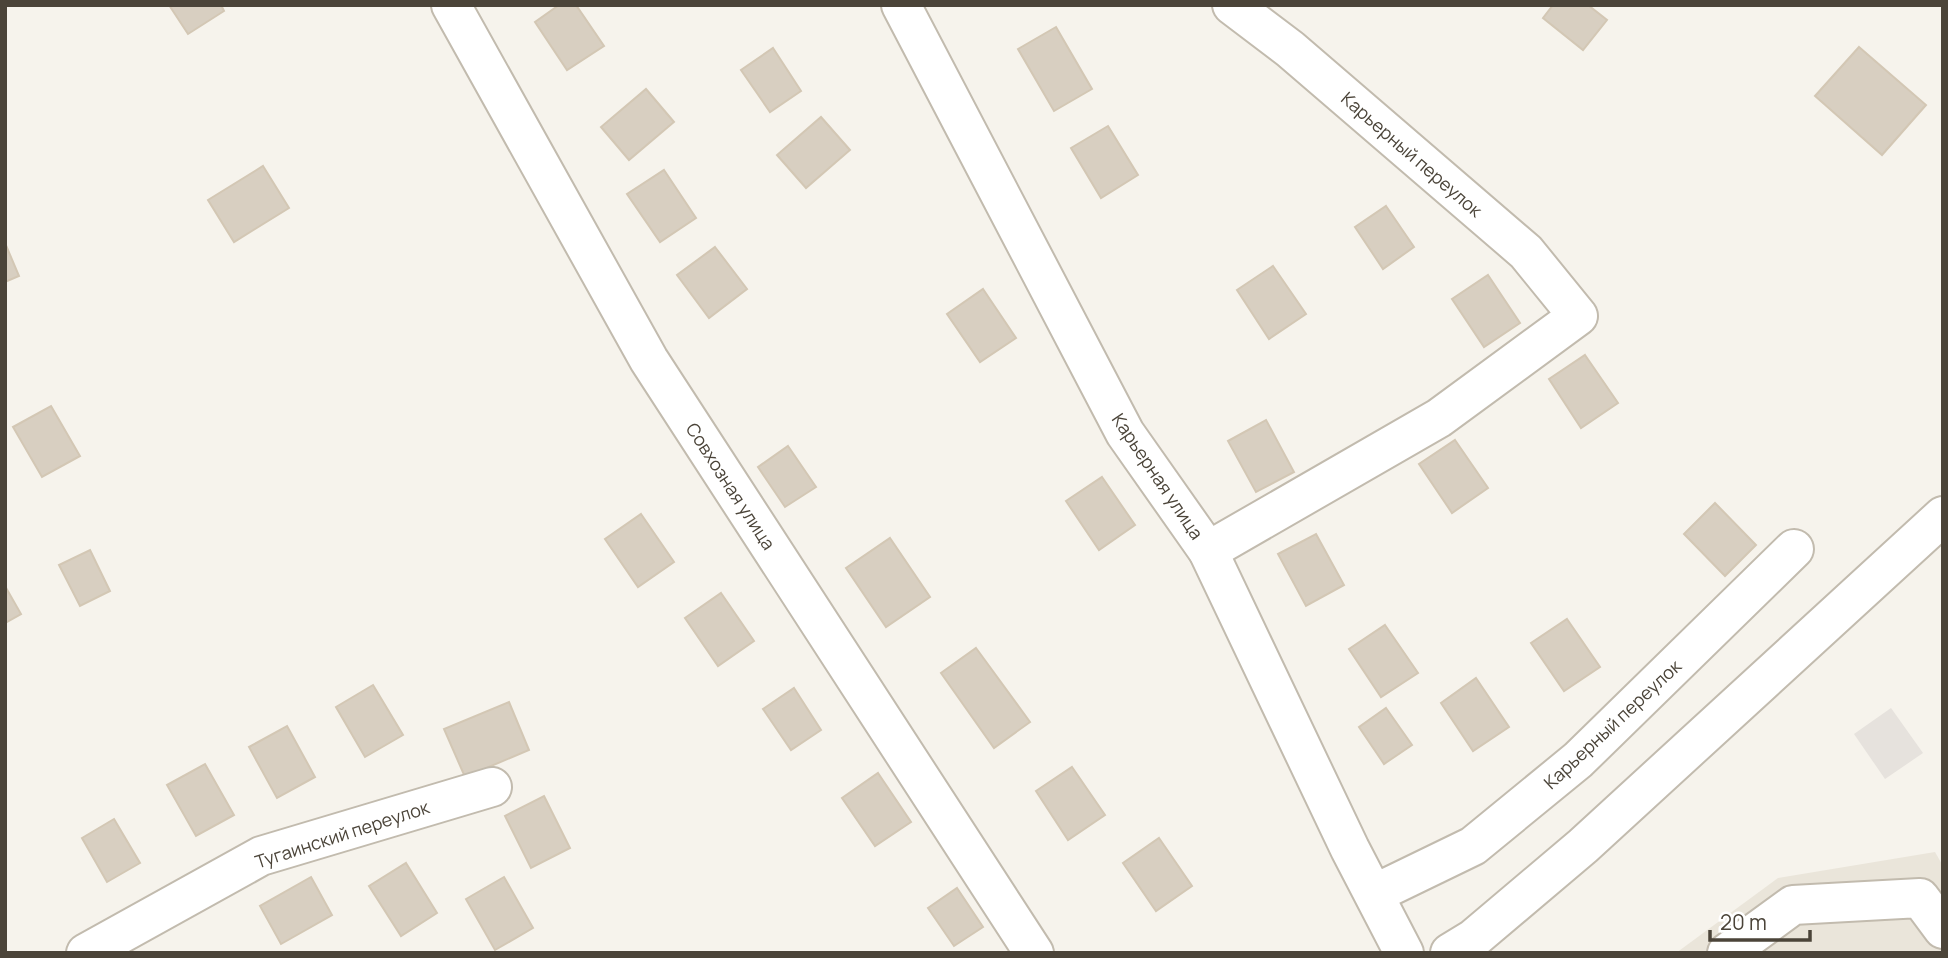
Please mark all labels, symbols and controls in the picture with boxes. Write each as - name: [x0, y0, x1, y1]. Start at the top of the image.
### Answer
- street label: Карьерный переулок: [1336, 86, 1488, 223]
- street label: Карьерная улица: [1107, 408, 1209, 544]
- street label: Совхозная улица: [681, 418, 781, 554]
- street label: Карьерный переулок: [1538, 653, 1687, 794]
- street label: Тугаинский переулок: [252, 794, 433, 873]
- scale bar: [1710, 898, 1810, 942]
- text: 20 m: [1720, 908, 1767, 936]

